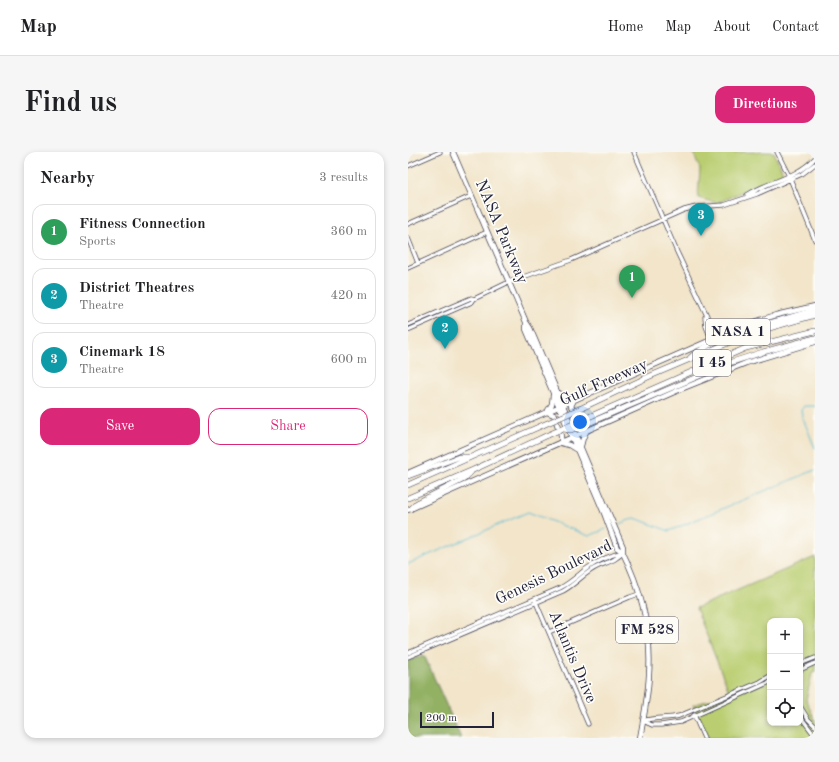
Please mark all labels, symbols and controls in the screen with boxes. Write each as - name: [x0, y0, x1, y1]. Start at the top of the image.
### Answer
- text: Map: [20, 18, 57, 37]
- text: Home: [608, 20, 643, 34]
- text: Map: [665, 20, 691, 34]
- text: About: [713, 20, 750, 34]
- text: Contact: [772, 20, 819, 34]
- button: Directions: [715, 86, 815, 123]
- text: Find us: [24, 90, 117, 118]
- text: Nearby: [40, 170, 95, 187]
- text: 3 results: [319, 171, 368, 184]
- street label: NASA Parkway: [472, 178, 530, 287]
- pin: 3: [688, 203, 714, 236]
- text: Fitness Connection: [79, 217, 206, 232]
- text: 1: [50, 225, 58, 238]
- text: 360 m: [330, 225, 367, 238]
- text: Sports: [79, 235, 116, 248]
- pin: 1: [619, 265, 645, 298]
- text: District Theatres: [79, 281, 194, 296]
- text: 2: [50, 289, 58, 302]
- text: 420 m: [330, 289, 367, 302]
- text: Theatre: [79, 299, 124, 312]
- pin: 2: [432, 316, 458, 349]
- road number: NASA 1: [706, 319, 770, 345]
- text: Cinemark 18: [79, 345, 165, 360]
- road number: I 45: [693, 350, 731, 376]
- text: 3: [50, 353, 58, 366]
- text: 600 m: [330, 353, 367, 366]
- street label: Gulf Freeway: [558, 356, 651, 409]
- text: Theatre: [79, 363, 124, 376]
- button: Save: [40, 408, 200, 445]
- button: Share: [208, 408, 368, 445]
- your location: [570, 412, 590, 432]
- street label: Genesis Boulevard: [493, 538, 615, 608]
- street label: Atlantis Drive: [545, 609, 599, 705]
- road number: FM 528: [616, 617, 678, 643]
- map controls: [767, 618, 803, 726]
- button: +: [767, 618, 803, 654]
- button: −: [767, 654, 803, 690]
- button: locate: [767, 690, 803, 726]
- scale bar: [420, 710, 494, 729]
- text: 200 m: [426, 713, 457, 724]

